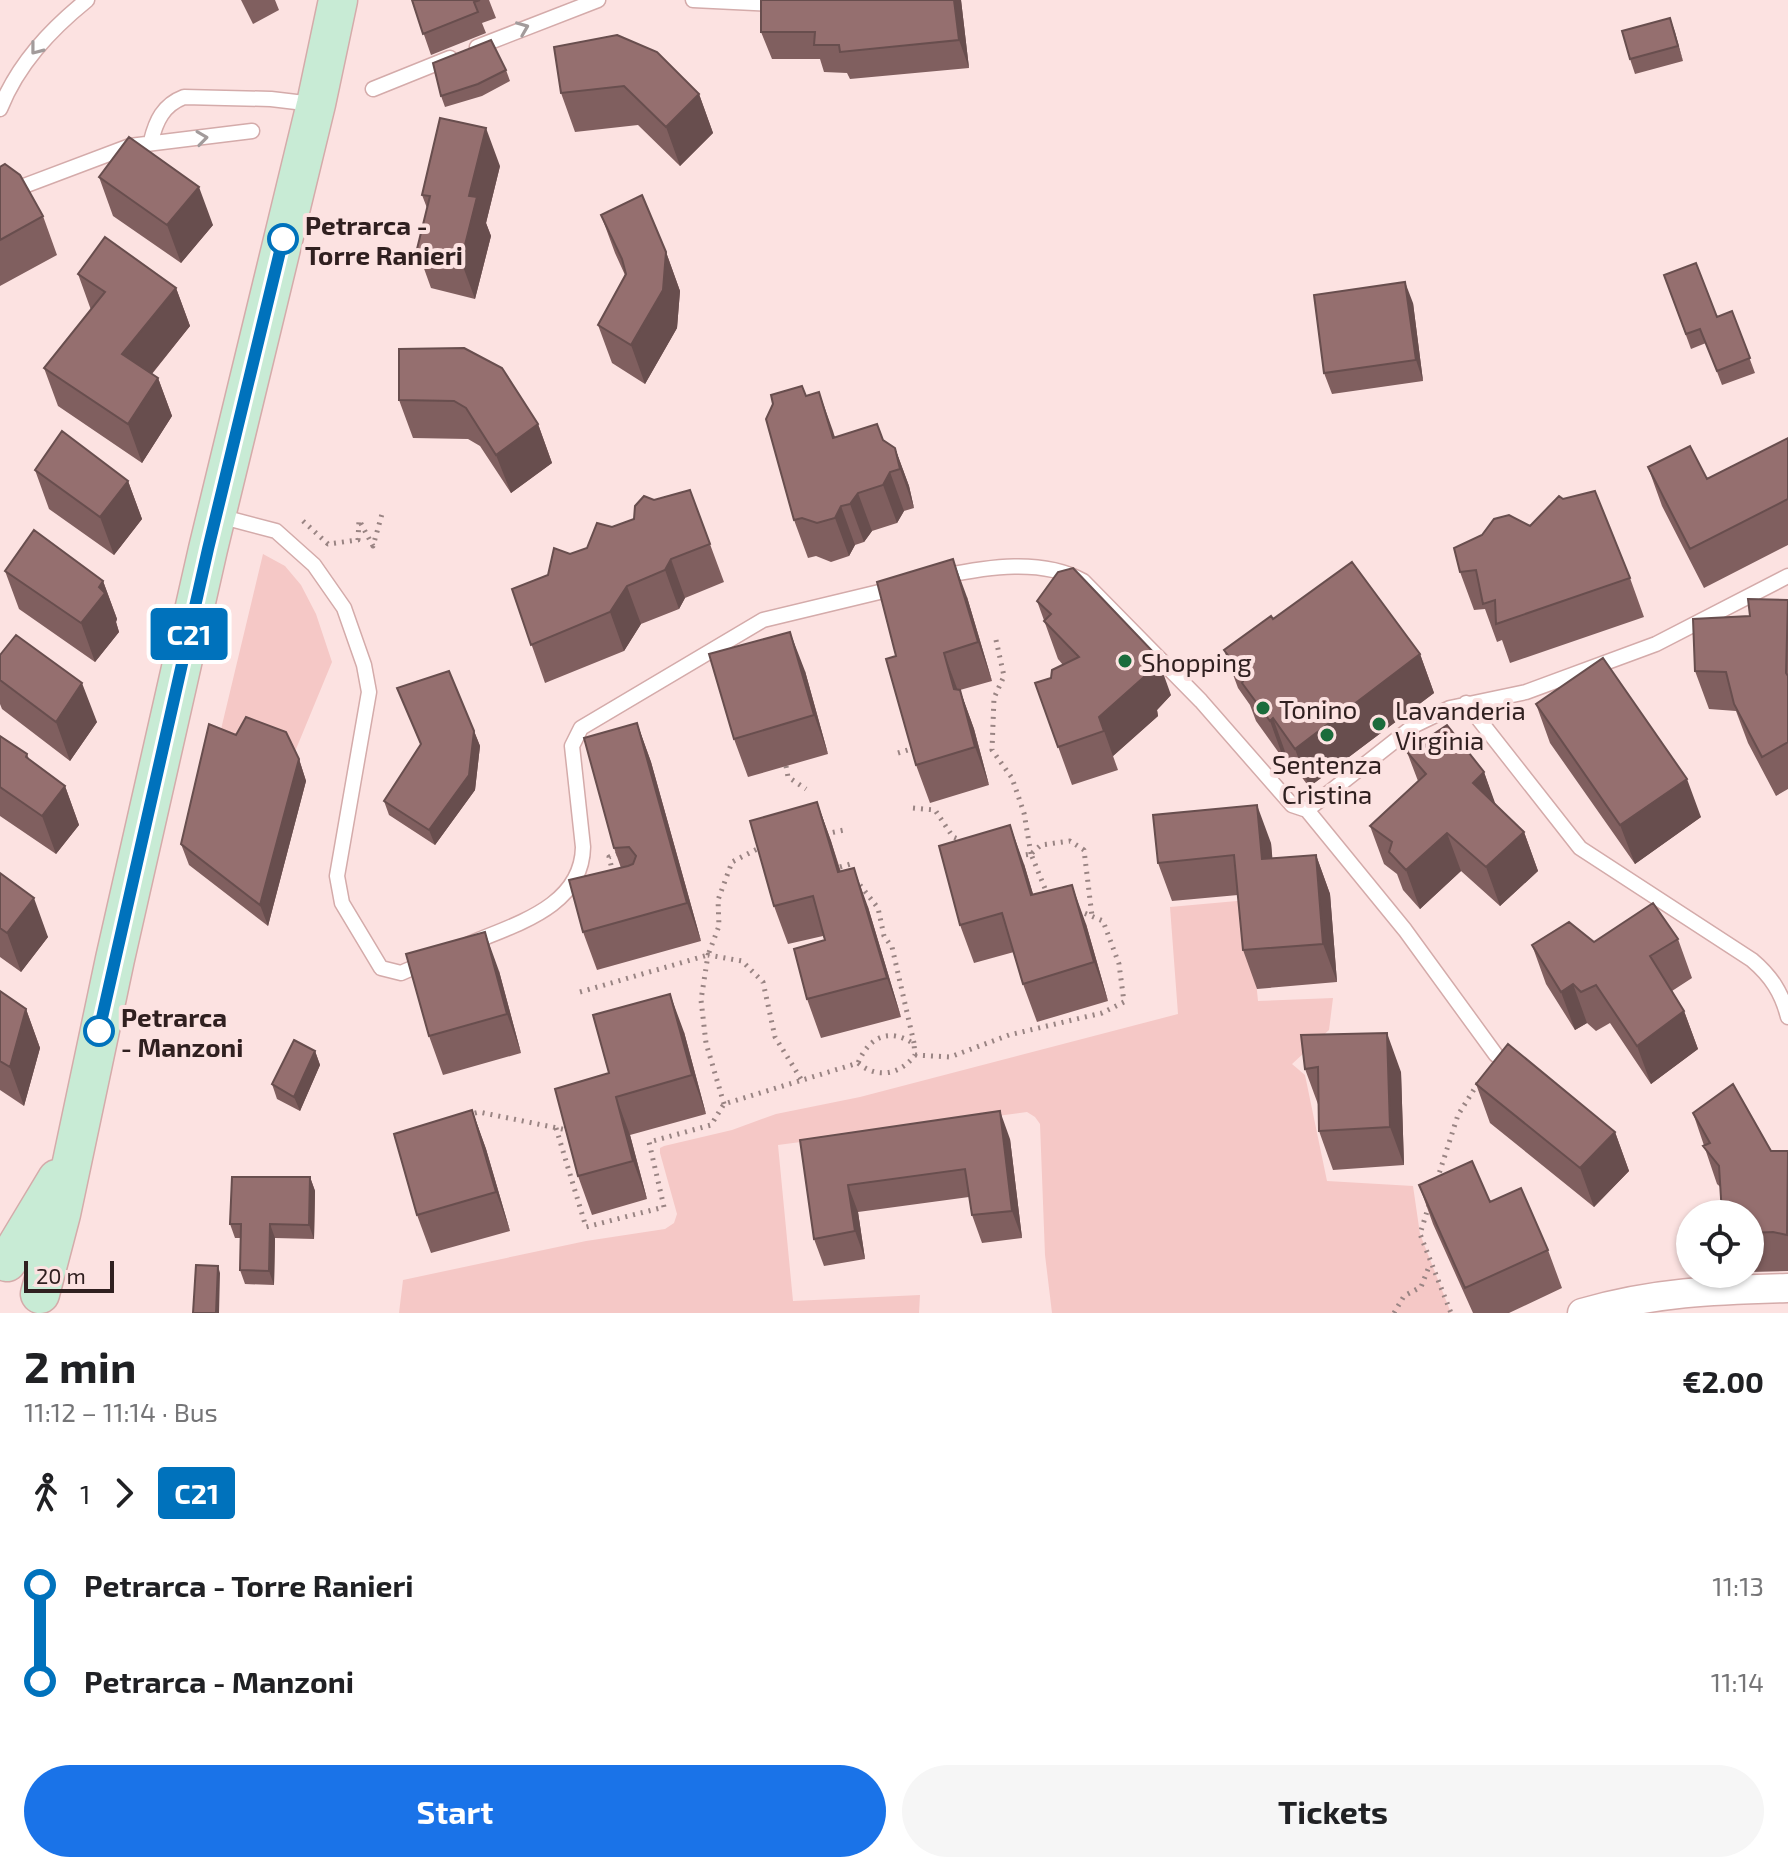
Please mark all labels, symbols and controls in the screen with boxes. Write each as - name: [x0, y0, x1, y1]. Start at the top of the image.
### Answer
- one-way arrow: [515, 21, 529, 38]
- one-way arrow: [32, 40, 46, 55]
- one-way arrow: [195, 130, 209, 147]
- place label: Petrarca - Torre Ranieri: [305, 209, 463, 270]
- marker: Petrarca - Torre Ranieri: [268, 224, 298, 254]
- line badge: C21: [143, 608, 235, 660]
- text: C21: [167, 617, 211, 651]
- place label: Shopping: [1141, 646, 1252, 677]
- marker: Shopping: [1116, 652, 1134, 670]
- place label: Tonino: [1279, 693, 1357, 724]
- place label: Lavanderia Virginia: [1395, 694, 1526, 755]
- marker: Tonino: [1254, 699, 1272, 717]
- marker: Lavanderia Virginia: [1370, 715, 1388, 733]
- marker: Sentenza Cristina: [1318, 726, 1336, 744]
- place label: Sentenza Cristina: [1272, 748, 1382, 809]
- place label: Petrarca - Manzoni: [121, 1001, 243, 1062]
- marker: Petrarca - Manzoni: [84, 1016, 114, 1046]
- map controls: [1676, 1200, 1764, 1288]
- button: locate: [1676, 1200, 1764, 1288]
- scale bar: [24, 1257, 114, 1293]
- text: 20 m: [36, 1262, 86, 1288]
- text: 2 min: [24, 1339, 136, 1392]
- text: €2.00: [1682, 1363, 1764, 1399]
- text: 11:12 – 11:14 · Bus: [24, 1396, 218, 1427]
- icon: walk: [24, 1471, 68, 1515]
- icon: forward: [102, 1471, 146, 1515]
- text: C21: [174, 1476, 219, 1510]
- text: 1: [80, 1478, 90, 1509]
- text: Petrarca - Torre Ranieri: [84, 1567, 414, 1603]
- text: 11:13: [1712, 1570, 1764, 1601]
- text: Petrarca - Manzoni: [84, 1663, 354, 1699]
- text: 11:14: [1711, 1666, 1764, 1697]
- button: Start: [24, 1765, 886, 1857]
- button: Tickets: [902, 1765, 1764, 1857]

